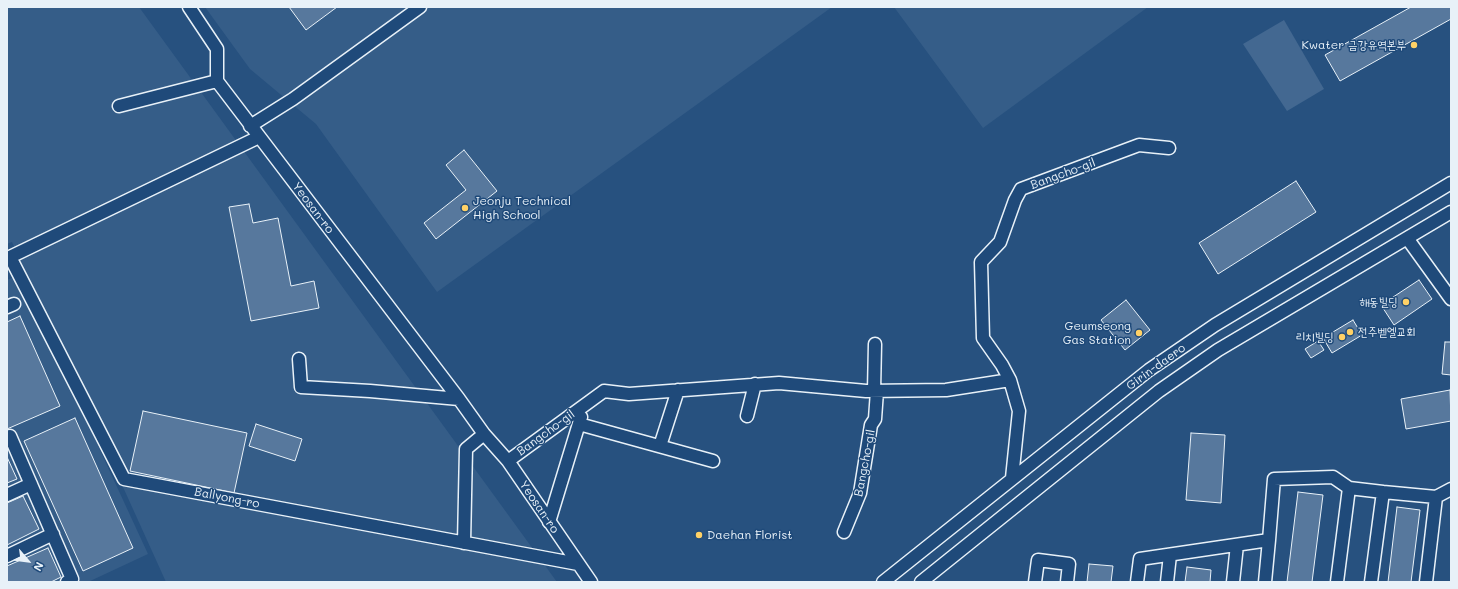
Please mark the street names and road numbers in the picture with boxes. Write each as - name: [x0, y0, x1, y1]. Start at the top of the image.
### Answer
- street label: Bangcho-gil: [1029, 156, 1097, 192]
- street label: Yeosan-ro: [289, 179, 337, 237]
- street label: Girin-daero: [1124, 341, 1188, 393]
- street label: Bangcho-gil: [514, 407, 578, 459]
- street label: Bangcho-gil: [851, 428, 879, 498]
- street label: Yeosan-ro: [516, 478, 562, 536]
- street label: Ballyong-ro: [193, 485, 261, 511]

